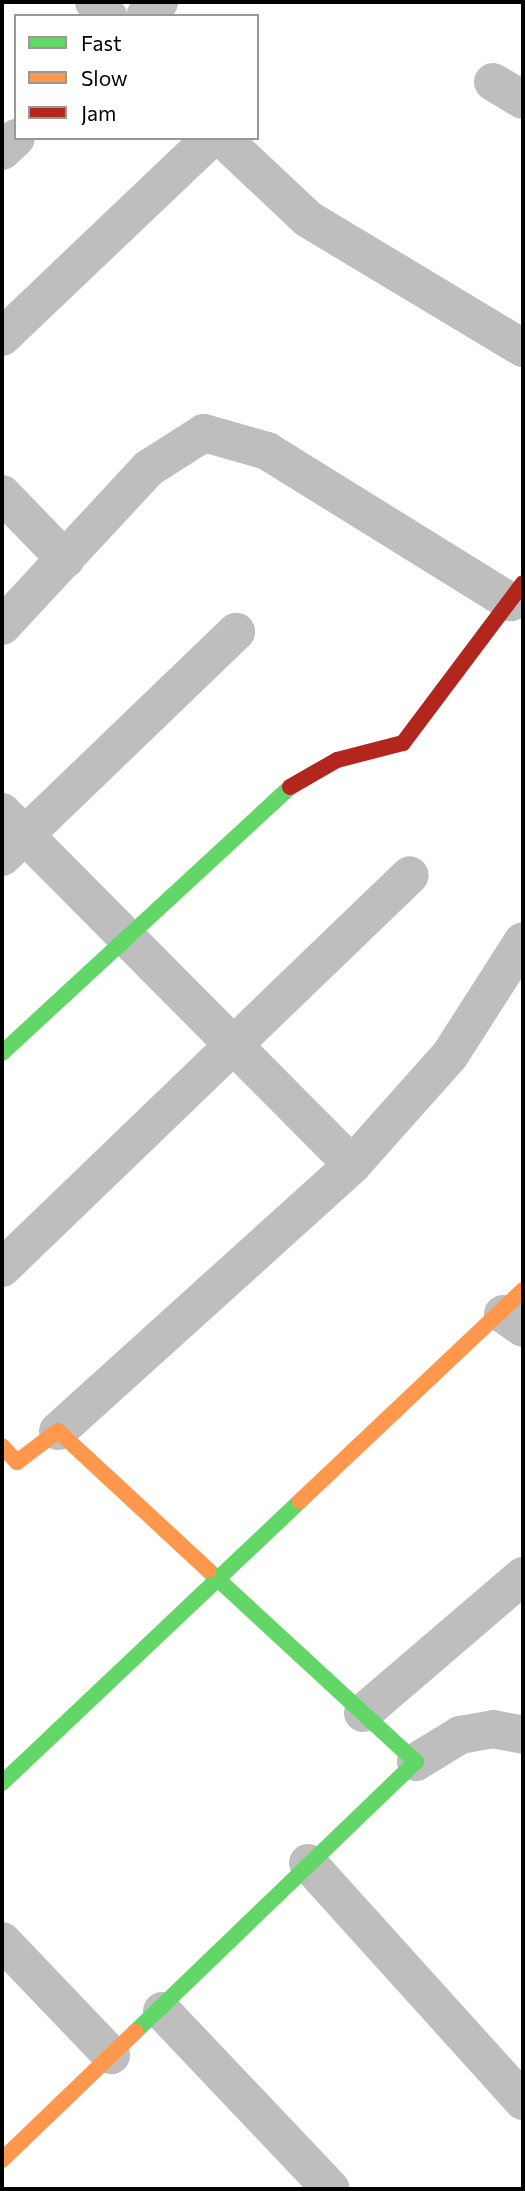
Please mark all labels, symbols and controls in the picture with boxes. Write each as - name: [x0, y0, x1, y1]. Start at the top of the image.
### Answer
- legend: [14, 14, 259, 140]
- text: Fast: [81, 30, 122, 55]
- text: Slow: [81, 65, 128, 90]
- text: Jam: [81, 100, 116, 125]

